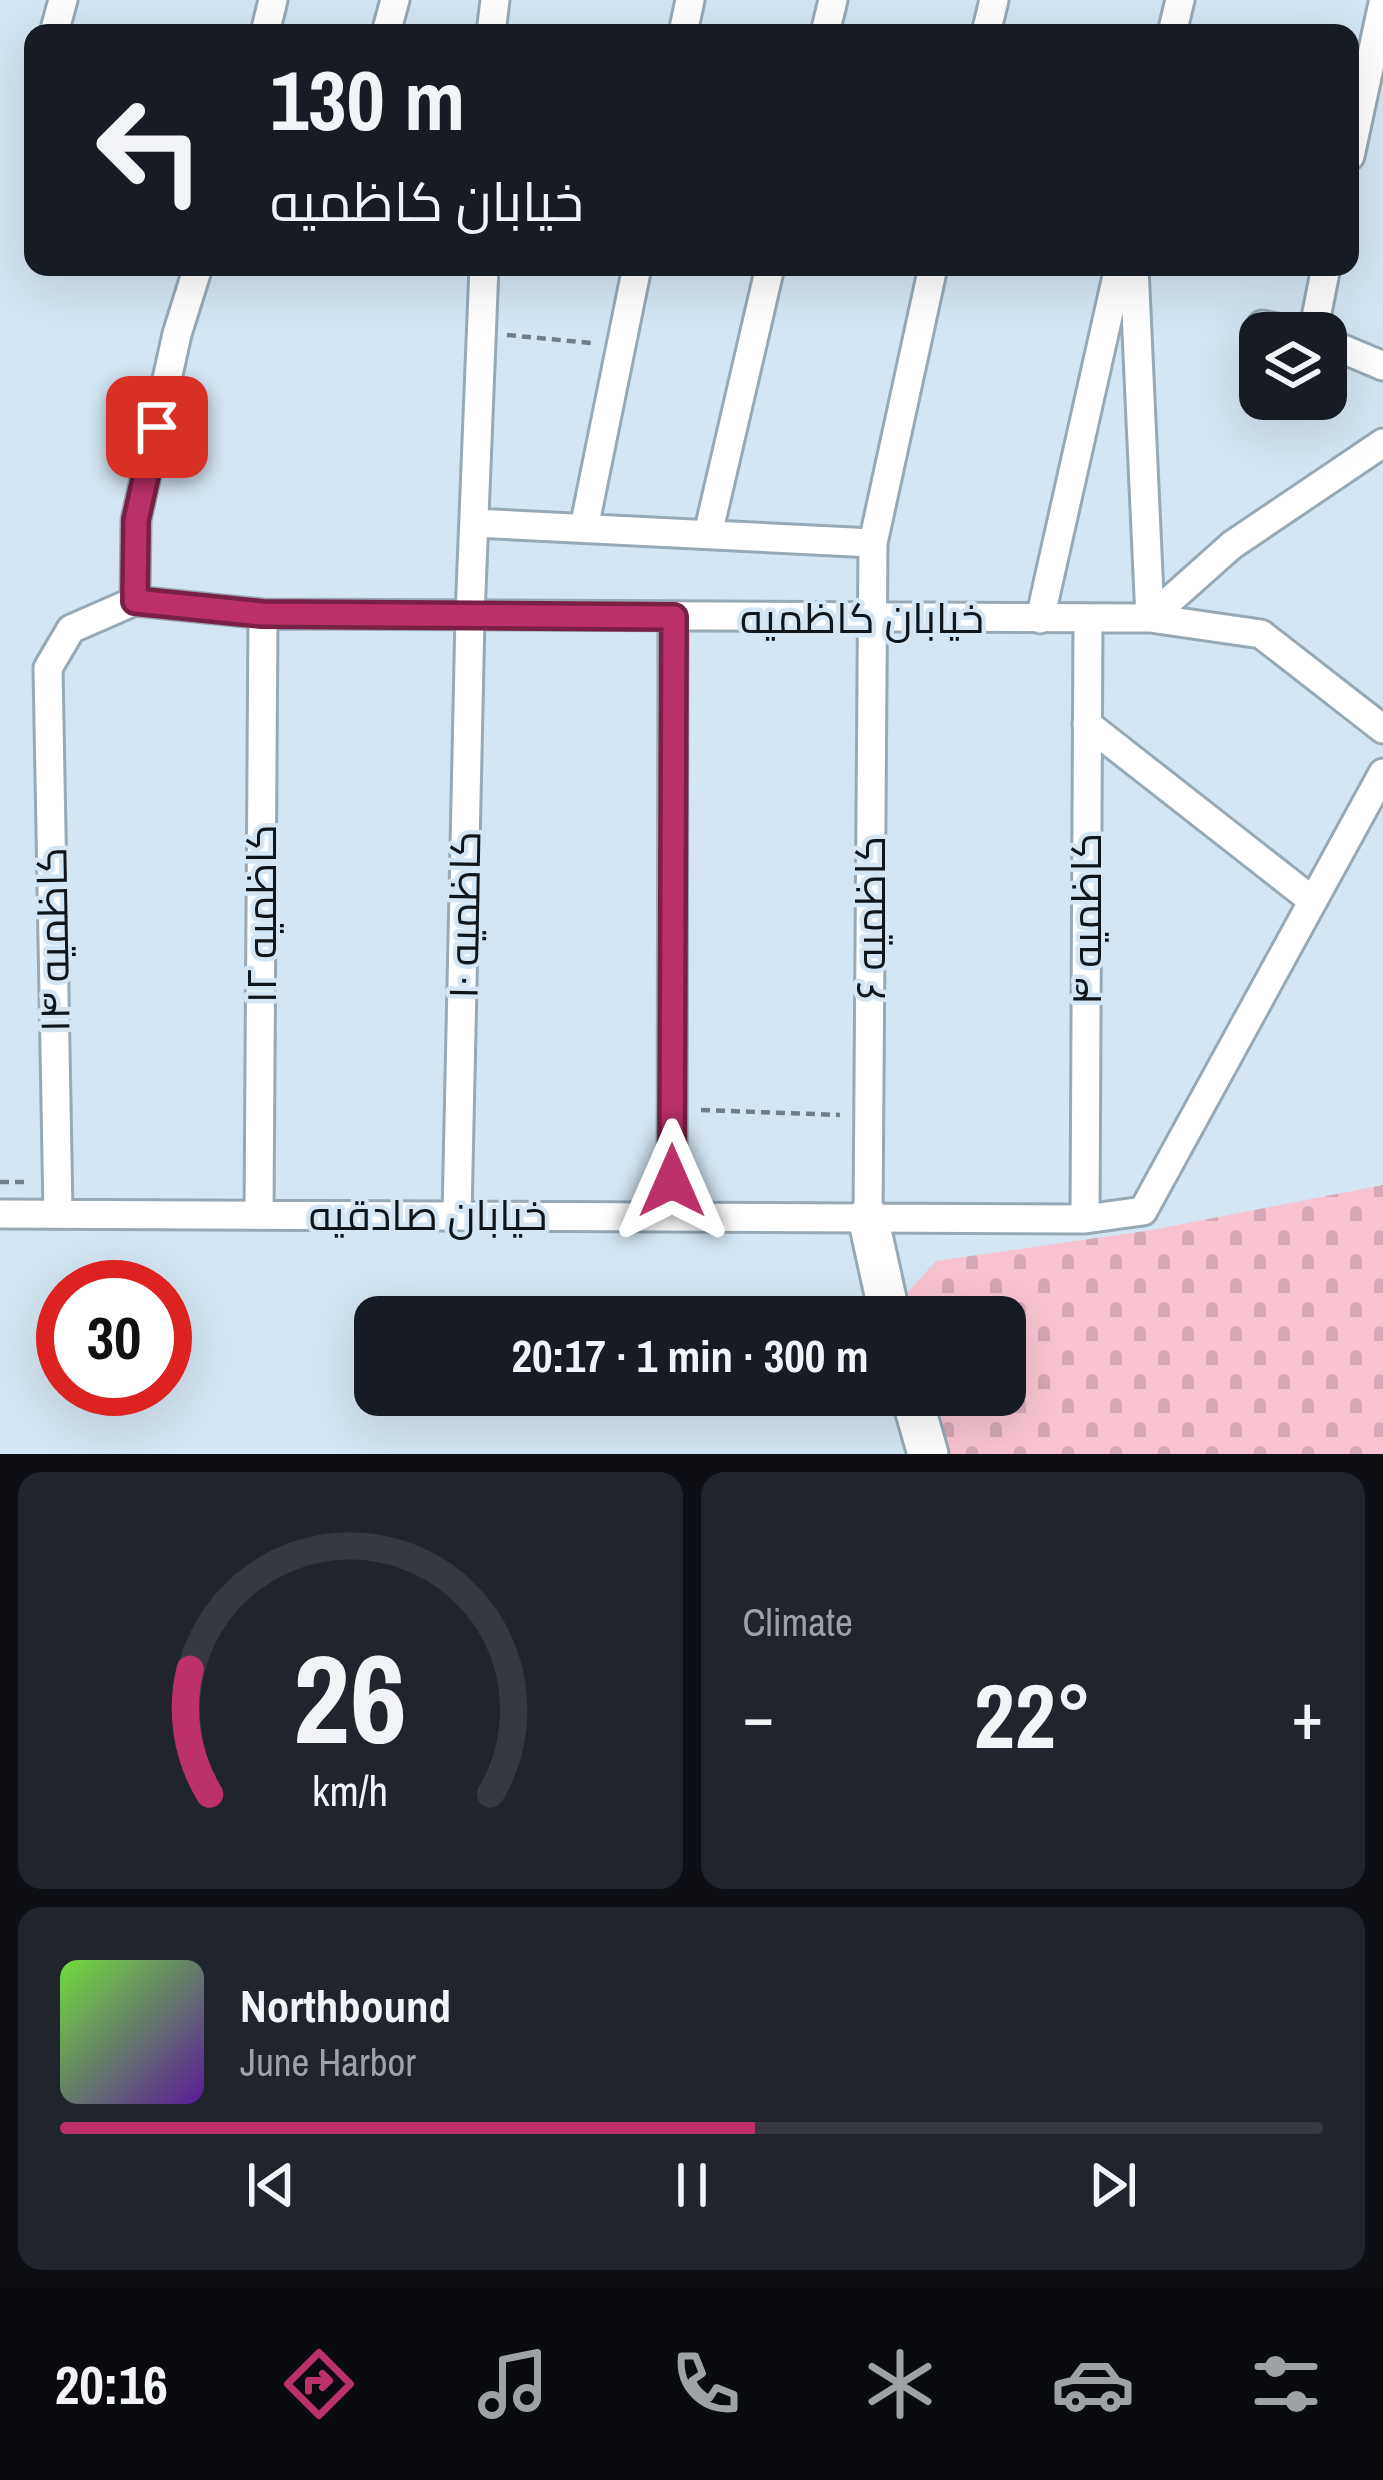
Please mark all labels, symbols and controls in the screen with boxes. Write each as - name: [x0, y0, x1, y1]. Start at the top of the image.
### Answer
- text: 130 m: [270, 43, 465, 156]
- icon: left: [72, 72, 228, 228]
- text: خیابان کاظمیه: [270, 165, 584, 238]
- map controls: [1239, 312, 1347, 420]
- button: layers: [1239, 312, 1347, 420]
- pin: [106, 376, 208, 478]
- icon: arrive: [124, 394, 190, 460]
- street label: خیابان کاظمیه: [740, 590, 984, 646]
- street label: کاظمیه ۱۲: [233, 824, 289, 1004]
- street label: کاظمیه ۱۰: [435, 831, 493, 999]
- street label: کاظمیه ۴: [1058, 833, 1114, 1005]
- street label: کاظمیه ۶: [842, 836, 898, 1000]
- street label: کاظمیه ۱۴: [23, 847, 83, 1033]
- position arrow: [609, 1118, 735, 1244]
- street label: خیابان صادقیه: [309, 1187, 547, 1243]
- speed limit sign: 30: [36, 1260, 192, 1416]
- text: 20:17 · 1 min · 300 m: [512, 1325, 868, 1386]
- text: Climate: [743, 1596, 853, 1648]
- text: 26: [293, 1614, 407, 1782]
- text: 22°: [974, 1655, 1092, 1776]
- text: −: [743, 1671, 774, 1760]
- text: +: [1291, 1671, 1323, 1760]
- text: km/h: [312, 1761, 388, 1818]
- text: Northbound: [240, 1975, 451, 2036]
- text: June Harbor: [240, 2036, 416, 2088]
- icon: previous: [238, 2152, 304, 2218]
- icon: pause: [659, 2152, 725, 2218]
- icon: next: [1080, 2152, 1146, 2218]
- icon: directions: [277, 2342, 361, 2426]
- icon: music: [471, 2342, 555, 2426]
- icon: phone: [664, 2342, 748, 2426]
- icon: climate: [858, 2342, 942, 2426]
- icon: car: [1051, 2342, 1135, 2426]
- icon: filters: [1244, 2342, 1328, 2426]
- text: 20:16: [55, 2348, 168, 2421]

